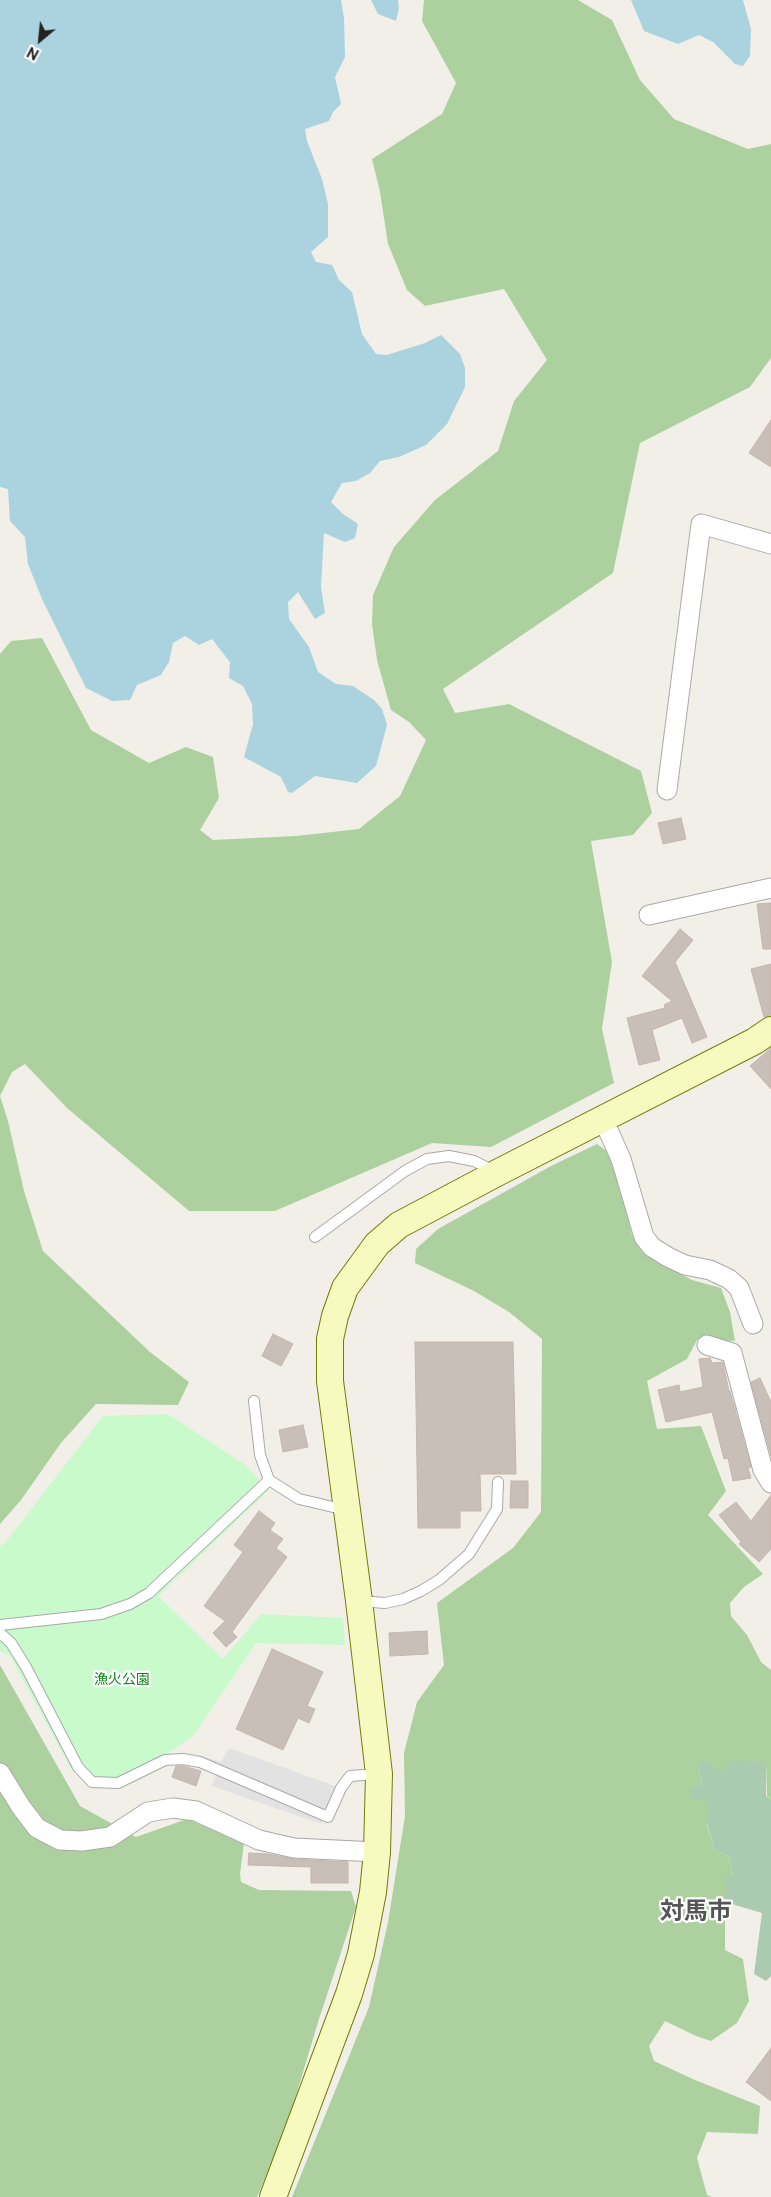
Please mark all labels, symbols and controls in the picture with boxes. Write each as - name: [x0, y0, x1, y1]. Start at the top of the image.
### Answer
- north arrow: [15, 15, 65, 65]
- text: N: [24, 44, 42, 63]
- park label: 漁火公園: [94, 1672, 150, 1688]
- district label: 対馬市: [660, 1898, 732, 1926]

